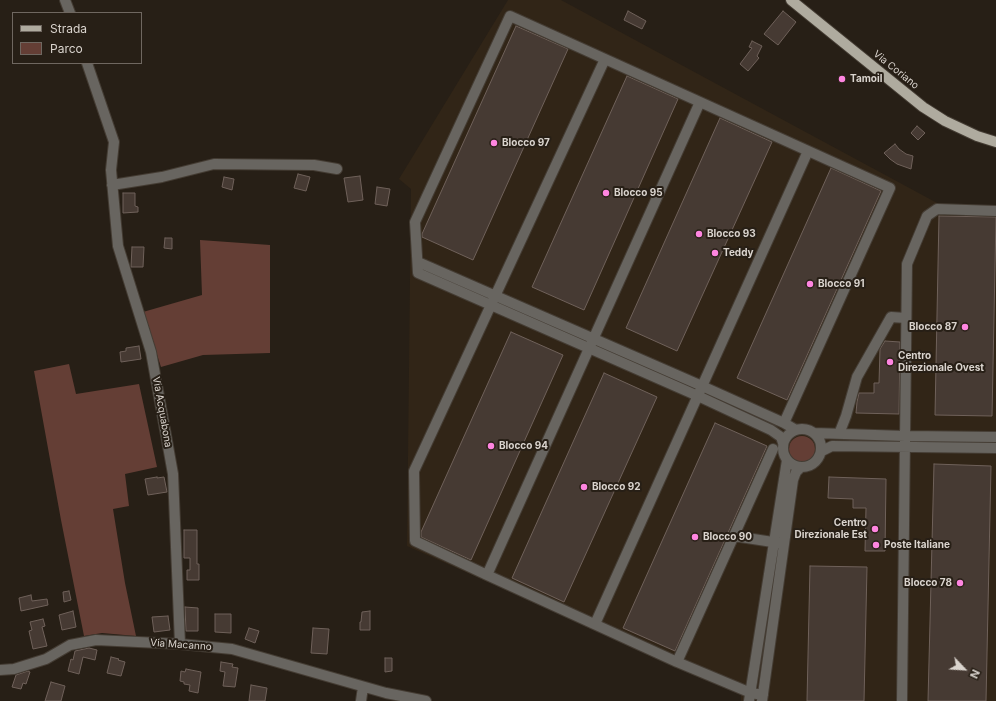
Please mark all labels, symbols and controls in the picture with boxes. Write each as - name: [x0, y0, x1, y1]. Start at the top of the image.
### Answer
- legend: [12, 12, 142, 64]
- text: Strada: [50, 21, 87, 36]
- text: Parco: [50, 41, 83, 56]
- street label: Via Coriano: [871, 48, 921, 92]
- place label: Tamoil: [850, 73, 882, 85]
- marker: Tamoil: [837, 74, 847, 84]
- place label: Blocco 97: [502, 137, 550, 149]
- marker: Blocco 97: [489, 138, 499, 148]
- place label: Blocco 95: [614, 187, 663, 199]
- marker: Blocco 95: [601, 188, 611, 198]
- place label: Blocco 93: [707, 228, 756, 240]
- marker: Blocco 93: [694, 229, 704, 239]
- place label: Teddy: [723, 247, 754, 259]
- marker: Teddy: [710, 248, 720, 258]
- place label: Blocco 91: [818, 278, 865, 290]
- marker: Blocco 91: [805, 279, 815, 289]
- place label: Blocco 87: [909, 321, 957, 333]
- marker: Blocco 87: [960, 322, 970, 332]
- place label: Centro Direzionale Ovest: [898, 350, 984, 374]
- marker: Centro Direzionale Ovest: [885, 357, 895, 367]
- street label: Via Acquabona: [150, 376, 174, 448]
- place label: Blocco 94: [499, 440, 548, 452]
- marker: Blocco 94: [486, 441, 496, 451]
- place label: Blocco 92: [592, 481, 641, 493]
- marker: Blocco 92: [579, 482, 589, 492]
- place label: Centro Direzionale Est: [795, 517, 867, 540]
- marker: Centro Direzionale Est: [870, 524, 880, 534]
- place label: Blocco 90: [703, 531, 752, 543]
- marker: Blocco 90: [690, 532, 700, 542]
- place label: Poste Italiane: [884, 539, 950, 551]
- marker: Poste Italiane: [871, 540, 881, 550]
- place label: Blocco 78: [904, 577, 952, 589]
- marker: Blocco 78: [955, 578, 965, 588]
- street label: Via Macanno: [150, 637, 212, 653]
- north arrow: [944, 649, 984, 689]
- text: N: [967, 667, 983, 681]

